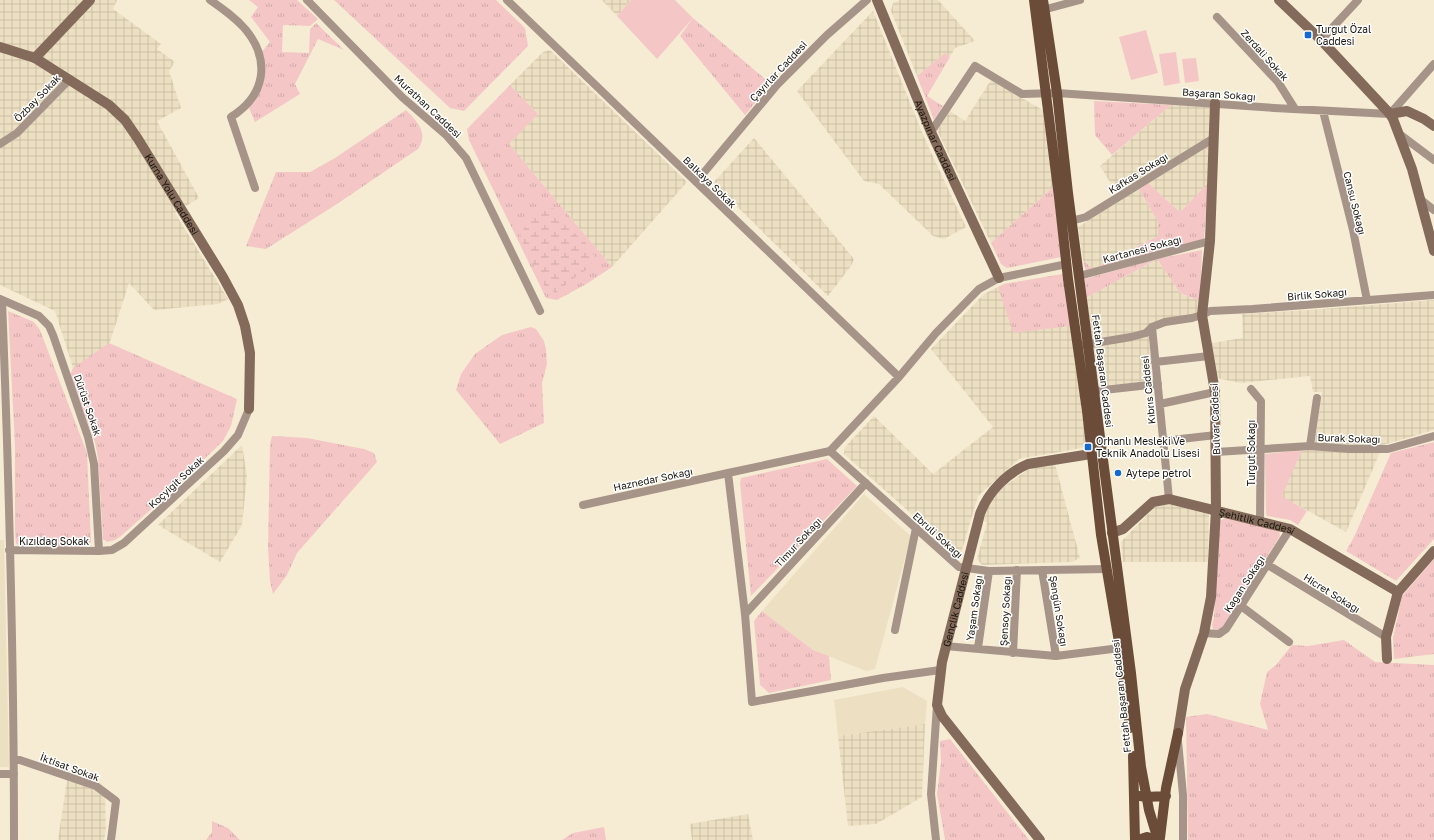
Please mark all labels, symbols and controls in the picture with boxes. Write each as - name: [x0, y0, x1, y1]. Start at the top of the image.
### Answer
- place label: Turgut Özal Caddesi: [1316, 22, 1371, 47]
- street label: Zerdali Sokak: [1239, 27, 1291, 83]
- marker: Turgut Özal Caddesi: [1303, 30, 1313, 40]
- street label: Çayırlar Caddesi: [747, 38, 809, 104]
- street label: Özbay Sokak: [11, 71, 63, 124]
- street label: Murathan Caddesi: [392, 72, 464, 140]
- street label: Başaran Sokağı: [1182, 85, 1256, 103]
- street label: Ayazpınar Caddesi: [912, 98, 959, 183]
- street label: Kafkas Sokağı: [1106, 150, 1170, 196]
- street label: Kurna Yolu Caddesi: [142, 151, 201, 237]
- street label: Balkaya Sokak: [681, 154, 739, 211]
- street label: Cansu Sokağı: [1341, 170, 1369, 236]
- street label: Kartanesi Sokağı: [1101, 233, 1183, 265]
- street label: Birlik Sokağı: [1287, 285, 1347, 303]
- street label: Fettah Başaran Caddesi: [1090, 314, 1116, 428]
- street label: Kıbrıs Caddesi: [1138, 355, 1158, 425]
- street label: Dürüst Sokak: [72, 373, 104, 438]
- street label: Bulvar Caddesi: [1208, 383, 1222, 455]
- street label: Turgut Sokağı: [1245, 420, 1257, 486]
- street label: Burak Sokağı: [1317, 431, 1381, 445]
- place label: Orhanlı Mesleki Ve Teknik Anadolu Lisesi: [1096, 435, 1200, 459]
- marker: Orhanlı Mesleki Ve Teknik Anadolu Lisesi: [1083, 442, 1093, 452]
- street label: Koçyiğit Sokak: [146, 453, 206, 511]
- street label: Haznedar Sokağı: [612, 465, 694, 493]
- place label: Aytepe petrol: [1126, 467, 1191, 479]
- marker: Aytepe petrol: [1113, 468, 1123, 478]
- street label: Şehitlik Caddesi: [1218, 506, 1297, 537]
- street label: Ebruli Sokağı: [911, 509, 965, 561]
- street label: Timur Sokağı: [772, 515, 824, 569]
- street label: Kızıldağ Sokak: [19, 535, 89, 547]
- street label: Kağan Sokağı: [1221, 553, 1267, 615]
- street label: Gençlik Caddesi: [940, 570, 971, 648]
- street label: Hicret Sokağı: [1302, 571, 1362, 615]
- street label: Yaşam Sokağı: [963, 574, 985, 642]
- street label: Şengün Sokağı: [1047, 575, 1071, 647]
- street label: Şensoy Sokağı: [997, 576, 1013, 646]
- street label: Fettah Başaran Caddesi: [1109, 639, 1133, 753]
- street label: İktisat Sokak: [39, 750, 102, 783]

